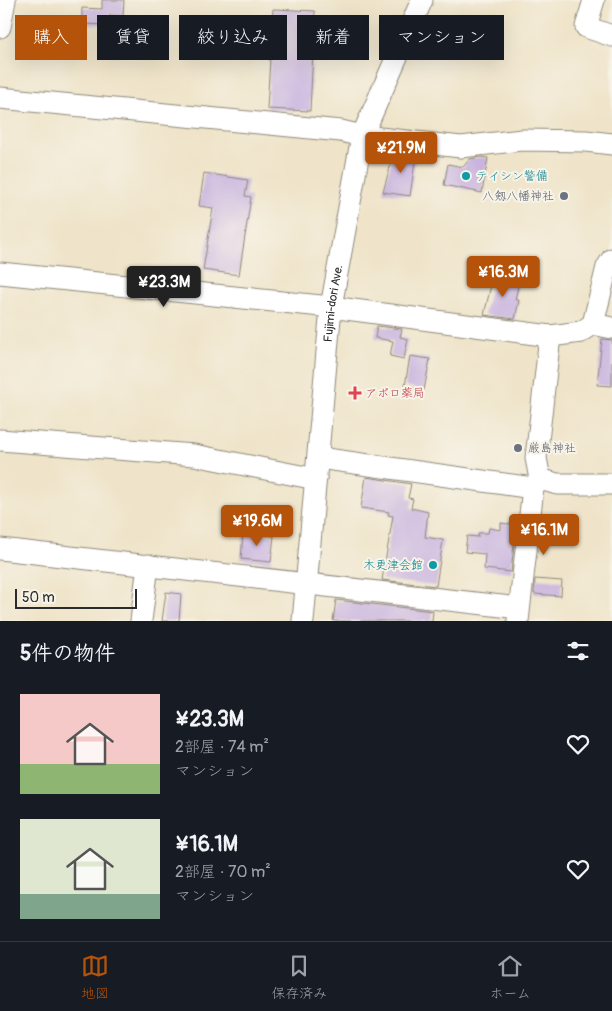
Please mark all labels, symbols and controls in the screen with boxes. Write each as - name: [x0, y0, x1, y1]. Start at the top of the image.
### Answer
- chip: 購入: [15, 15, 87, 60]
- chip: 賃貸: [97, 15, 169, 60]
- chip: 絞り込み: [179, 15, 287, 60]
- chip: 新着: [297, 15, 369, 60]
- chip: マンション: [379, 15, 504, 60]
- pin: ¥21.9M: [360, 132, 442, 174]
- text: ¥21.9M: [376, 138, 426, 158]
- place label: テイシン警備: [476, 169, 548, 184]
- marker: テイシン警備: [460, 170, 472, 182]
- place label: 八剱八幡神社: [482, 189, 554, 204]
- marker: 八剱八幡神社: [558, 190, 570, 202]
- pin: ¥16.3M: [462, 256, 544, 298]
- text: ¥16.3M: [478, 262, 528, 282]
- street label: Fujimi-dori Ave.: [321, 264, 346, 343]
- pin: ¥23.3M: [123, 266, 205, 308]
- text: ¥23.3M: [138, 272, 190, 292]
- place label: アポロ薬局: [365, 386, 425, 401]
- marker: アポロ薬局: [349, 387, 361, 399]
- place label: 厳島神社: [528, 441, 576, 456]
- marker: 厳島神社: [512, 442, 524, 454]
- pin: ¥19.6M: [216, 504, 298, 547]
- text: ¥19.6M: [232, 511, 282, 531]
- pin: ¥16.1M: [503, 514, 585, 556]
- text: ¥16.1M: [520, 520, 568, 540]
- place label: 木更津会館: [363, 558, 423, 573]
- marker: 木更津会館: [427, 559, 439, 571]
- scale bar: [15, 586, 138, 609]
- text: 50 m: [22, 589, 55, 606]
- icon: filters: [564, 637, 592, 665]
- text: 5件の物件: [20, 640, 115, 667]
- text: ¥23.3M: [175, 706, 244, 733]
- icon: home: [60, 714, 120, 774]
- icon: heart: [564, 730, 592, 758]
- text: 2部屋 · 74 m²: [175, 737, 269, 757]
- text: マンション: [175, 761, 254, 781]
- text: ¥16.1M: [175, 831, 238, 858]
- icon: home: [60, 839, 120, 899]
- icon: heart: [564, 855, 592, 883]
- text: 2部屋 · 70 m²: [175, 862, 271, 882]
- text: マンション: [175, 886, 254, 906]
- tab: 地図: [81, 952, 109, 1002]
- tab: 保存済み: [271, 952, 327, 1002]
- tab: ホーム: [489, 952, 531, 1002]

